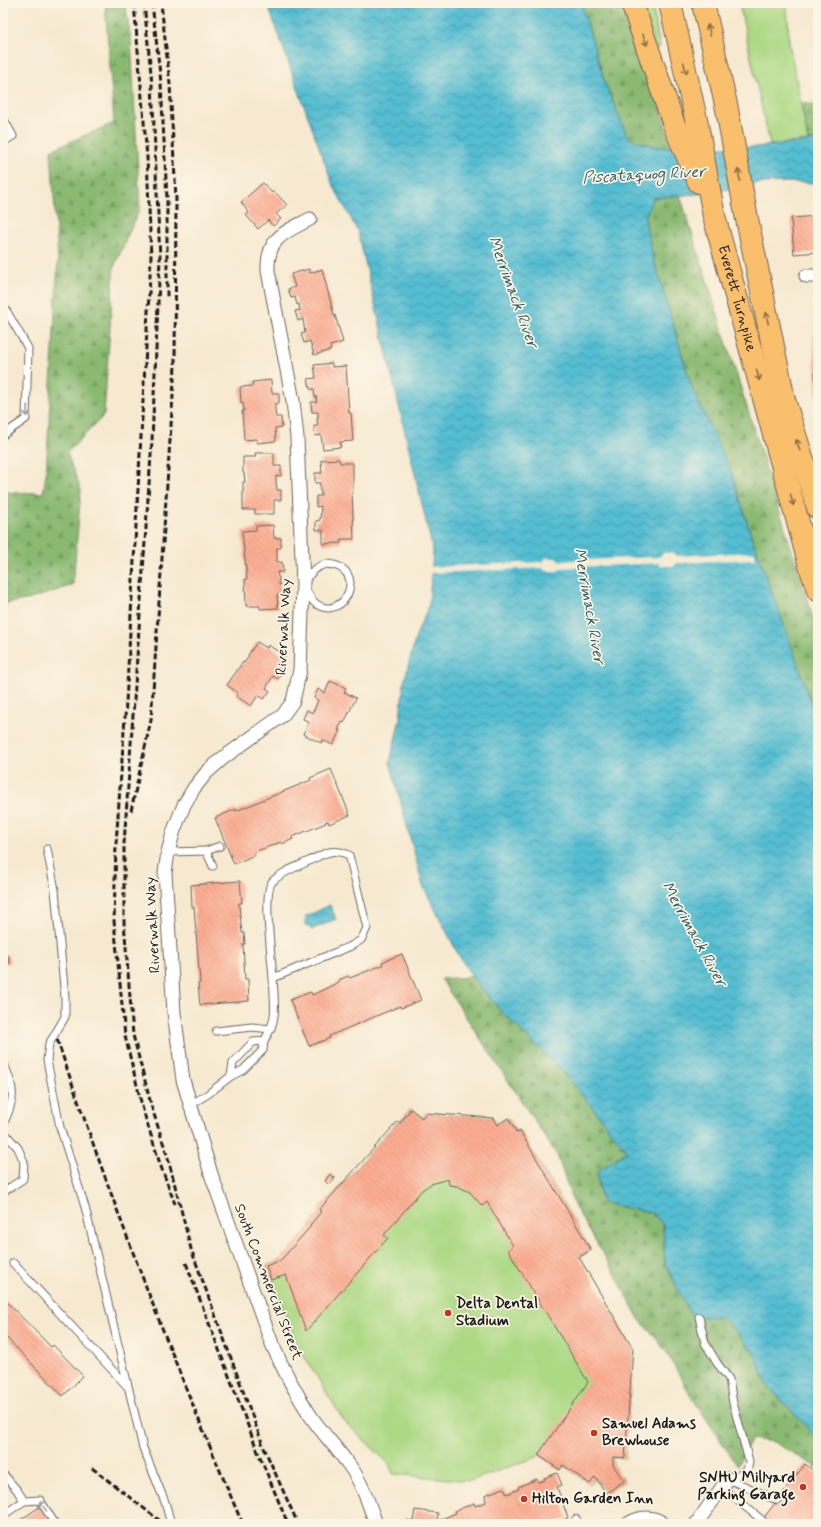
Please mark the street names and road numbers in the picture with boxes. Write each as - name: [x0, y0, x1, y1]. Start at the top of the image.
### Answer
- street label: Everett Turnpike: [712, 243, 761, 354]
- street label: Riverwalk Way: [271, 578, 297, 676]
- street label: Riverwalk Way: [140, 876, 166, 974]
- street label: South Commercial Street: [229, 1201, 307, 1363]

